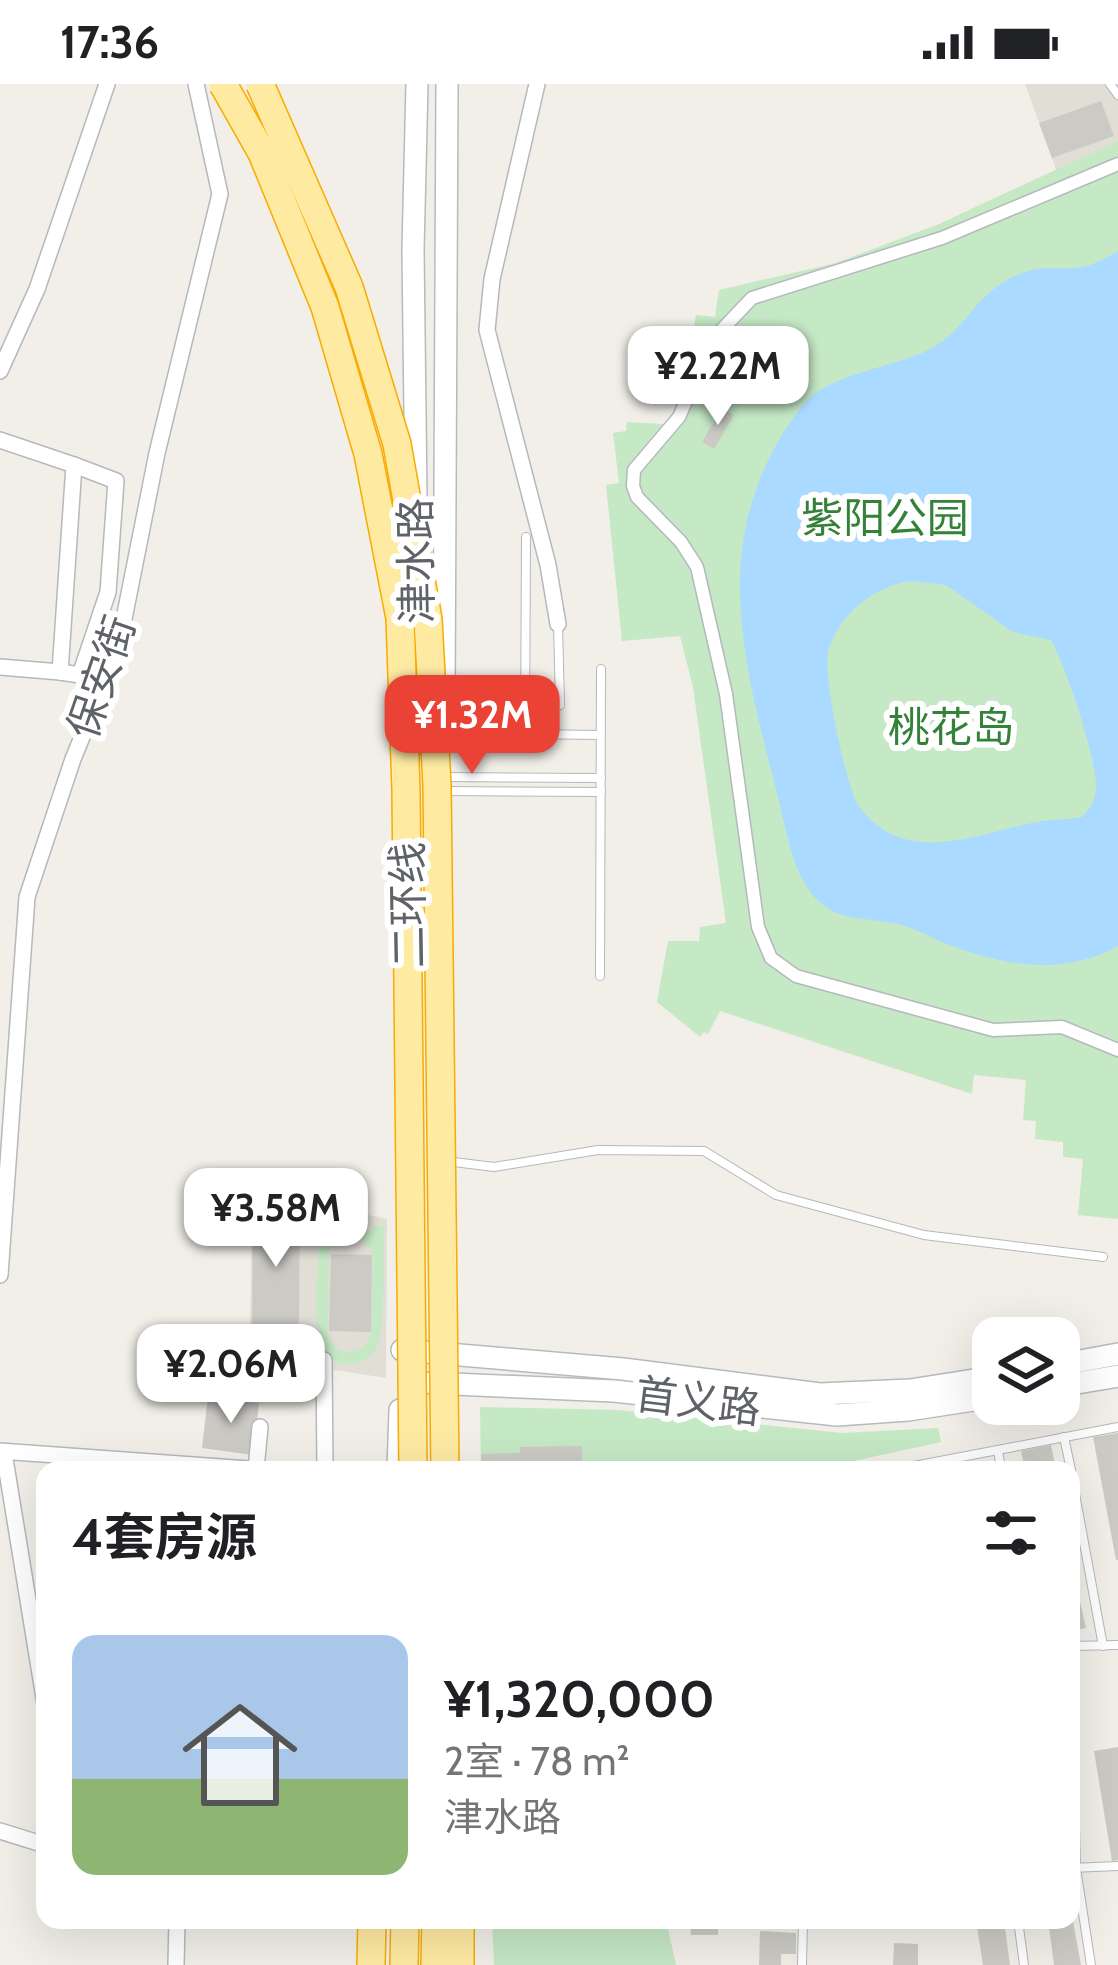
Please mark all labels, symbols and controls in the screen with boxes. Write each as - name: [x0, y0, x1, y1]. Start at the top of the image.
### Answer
- text: 17:36: [60, 15, 159, 69]
- pin: ¥2.22M: [620, 326, 816, 428]
- text: ¥2.22M: [655, 341, 781, 389]
- park label: 紫阳公园: [801, 492, 969, 544]
- street label: 津水路: [389, 498, 443, 624]
- street label: 保安街: [56, 609, 146, 745]
- pin: ¥1.32M: [374, 675, 570, 777]
- text: ¥1.32M: [412, 690, 532, 738]
- park label: 桃花岛: [888, 701, 1014, 753]
- street label: 二环线: [381, 842, 435, 968]
- pin: ¥3.58M: [178, 1168, 374, 1270]
- text: ¥3.58M: [211, 1183, 341, 1231]
- map controls: [972, 1317, 1080, 1425]
- button: layers: [972, 1317, 1080, 1425]
- pin: ¥2.06M: [133, 1324, 329, 1426]
- text: ¥2.06M: [164, 1339, 298, 1387]
- street label: 首义路: [632, 1368, 764, 1434]
- icon: filters: [978, 1500, 1044, 1566]
- text: 4套房源: [72, 1506, 257, 1568]
- text: ¥1,320,000: [444, 1668, 715, 1730]
- icon: home: [168, 1683, 312, 1827]
- text: 2室 · 78 m²: [444, 1737, 629, 1785]
- text: 津水路: [444, 1793, 561, 1841]

